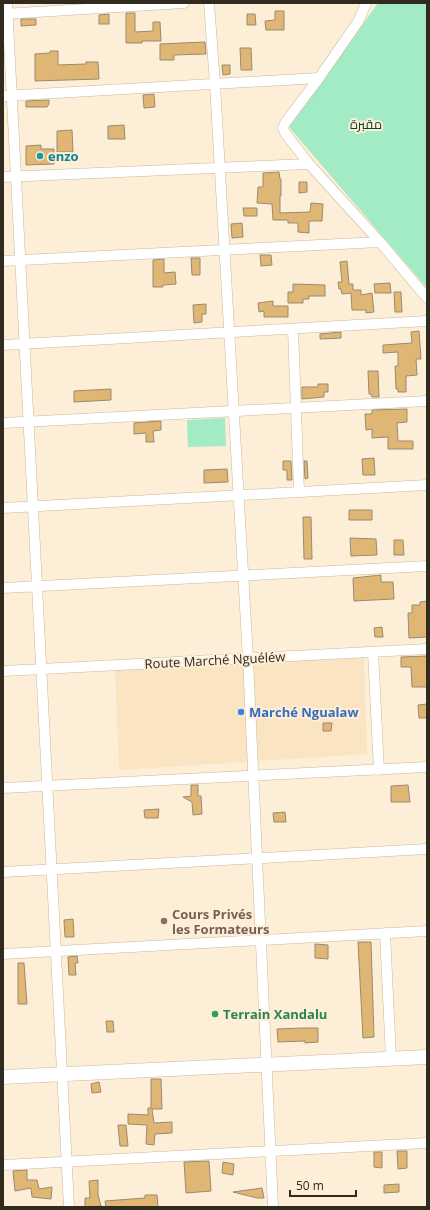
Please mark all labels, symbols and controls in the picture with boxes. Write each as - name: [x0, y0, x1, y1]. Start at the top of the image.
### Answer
- park label: مقبرة: [350, 115, 382, 133]
- place label: enzo: [48, 147, 79, 165]
- marker: enzo: [35, 151, 45, 161]
- street label: Route Marché Nguéléw: [144, 647, 286, 673]
- place label: Marché Ngualaw: [249, 703, 359, 721]
- marker: Marché Ngualaw: [236, 707, 246, 717]
- place label: Cours Privés les Formateurs: [172, 905, 269, 938]
- marker: Cours Privés les Formateurs: [159, 916, 169, 926]
- place label: Terrain Xandalu: [223, 1005, 327, 1023]
- marker: Terrain Xandalu: [210, 1009, 220, 1019]
- scale bar: [290, 1172, 356, 1198]
- text: 50 m: [296, 1177, 324, 1194]

